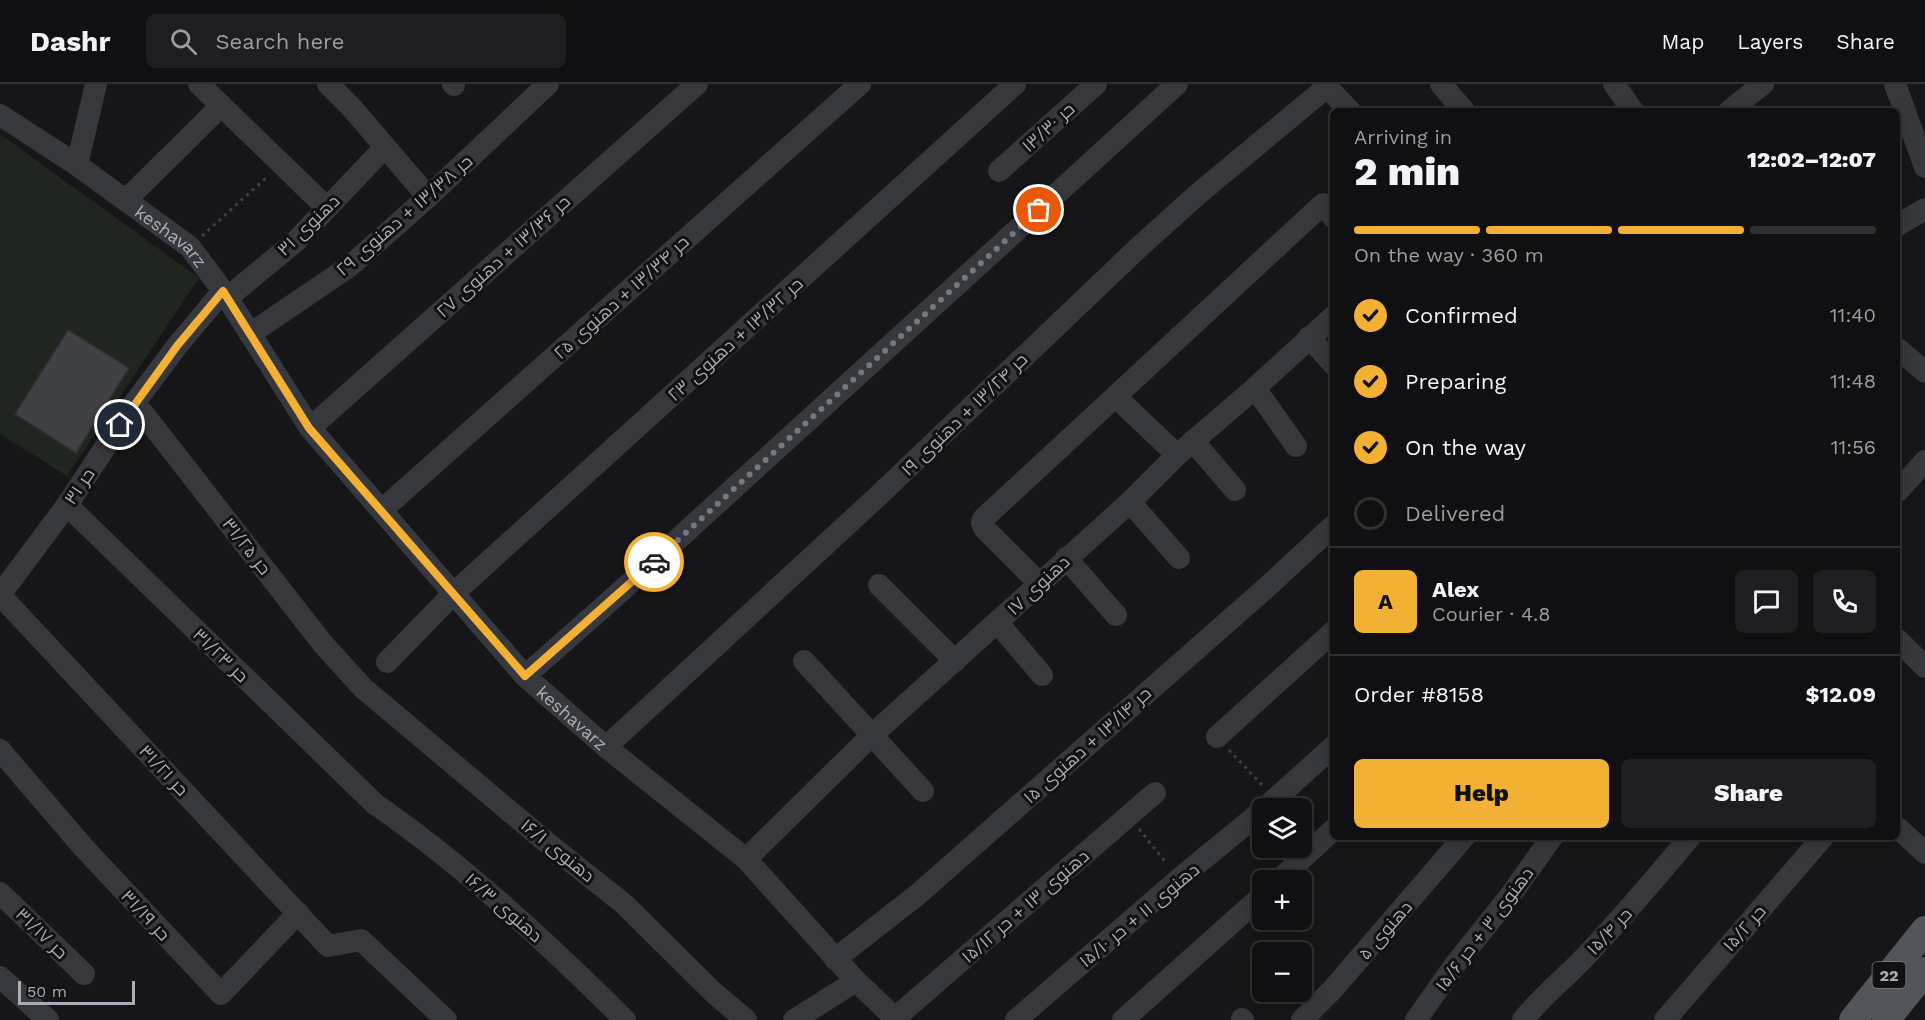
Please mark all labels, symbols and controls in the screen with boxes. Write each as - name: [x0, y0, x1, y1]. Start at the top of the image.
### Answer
- search box: [146, 14, 566, 68]
- text: Dashr: [30, 25, 110, 58]
- icon: search: [167, 25, 200, 58]
- text: Search here: [215, 29, 344, 54]
- text: Map: [1661, 29, 1704, 54]
- text: Layers: [1737, 29, 1803, 54]
- text: Share: [1836, 29, 1895, 54]
- street label: حر ۱۳/۳۰: [1017, 98, 1079, 157]
- text: Arriving in: [1354, 125, 1452, 149]
- text: 12:02–12:07: [1747, 147, 1876, 172]
- text: 2 min: [1354, 149, 1460, 194]
- street label: حر ۱۳/۳۸ + دهنوی ۲۹: [332, 150, 477, 281]
- pin: [1013, 184, 1064, 235]
- street label: دهنوی ۳۱: [272, 190, 344, 261]
- street label: حر ۱۳/۳۶ + دهنوی ۲۷: [432, 190, 575, 322]
- icon: bag: [1022, 193, 1055, 226]
- street label: keshavarz: [131, 200, 212, 271]
- street label: حر ۱۳/۳۴ + دهنوی ۲۵: [549, 231, 694, 364]
- text: On the way · 360 m: [1354, 243, 1544, 267]
- street label: حر ۱۳/۳۲ + دهنوی ۲۳: [663, 273, 808, 406]
- icon: check: [1354, 299, 1387, 332]
- text: Confirmed: [1405, 303, 1518, 328]
- text: 11:40: [1830, 303, 1876, 327]
- street label: حر ۱۳/۲۴ + دهنوی ۱۹: [896, 348, 1032, 480]
- icon: check: [1354, 365, 1387, 398]
- text: Preparing: [1405, 369, 1506, 394]
- text: 11:48: [1830, 369, 1876, 393]
- pin: [94, 399, 145, 450]
- icon: home: [103, 408, 136, 441]
- icon: check: [1354, 431, 1387, 464]
- text: On the way: [1405, 435, 1526, 460]
- text: 11:56: [1831, 435, 1876, 459]
- street label: حر ۳۱: [59, 464, 100, 509]
- text: Delivered: [1405, 501, 1505, 526]
- street label: حر ۳۱/۲۵: [217, 513, 276, 579]
- courier: [624, 532, 684, 592]
- icon: car: [638, 546, 671, 579]
- street label: دهنوی ۱۷: [1002, 551, 1074, 620]
- button: chat: [1735, 570, 1798, 633]
- button: phone: [1813, 570, 1876, 633]
- text: Alex: [1432, 577, 1479, 602]
- text: A: [1378, 589, 1393, 614]
- text: Courier · 4.8: [1432, 602, 1551, 626]
- street label: حر ۳۱/۲۳: [188, 624, 253, 687]
- street label: keshavarz: [533, 681, 612, 754]
- street label: حر ۱۳/۱۴ + دهنوی ۱۵: [1019, 682, 1156, 808]
- text: Order #8158: [1354, 682, 1484, 707]
- text: $12.09: [1805, 682, 1876, 707]
- street label: حر ۳۱/۲۱: [134, 740, 193, 801]
- button: Help: [1354, 759, 1609, 828]
- button: Share: [1621, 759, 1876, 828]
- map controls: [1252, 798, 1312, 1002]
- button: layers: [1252, 798, 1312, 858]
- street label: دهنوی ۱۶/۱: [516, 814, 599, 887]
- street label: دهنوی ۱۳ + حر ۱۵/۱۲: [957, 845, 1094, 968]
- street label: دهنوی ۱۱ + حر ۱۵/۱۰: [1075, 859, 1204, 972]
- street label: دهنوی ۳ + حر ۱۵/۶: [1431, 863, 1538, 996]
- street label: دهنوی ۱۶/۳: [461, 868, 547, 947]
- button: +: [1252, 870, 1312, 930]
- street label: حر ۳۱/۱۹: [116, 885, 175, 946]
- street label: دهنوی ۵: [1354, 896, 1417, 964]
- street label: حر ۱۵/۲: [1718, 901, 1770, 956]
- street label: حر ۳۱/۱۷: [11, 903, 72, 963]
- street label: حر ۱۵/۴: [1582, 903, 1637, 960]
- button: −: [1252, 942, 1312, 1002]
- road number: 22: [1872, 962, 1906, 988]
- scale bar: [18, 978, 135, 1006]
- text: 50 m: [27, 982, 67, 1001]

